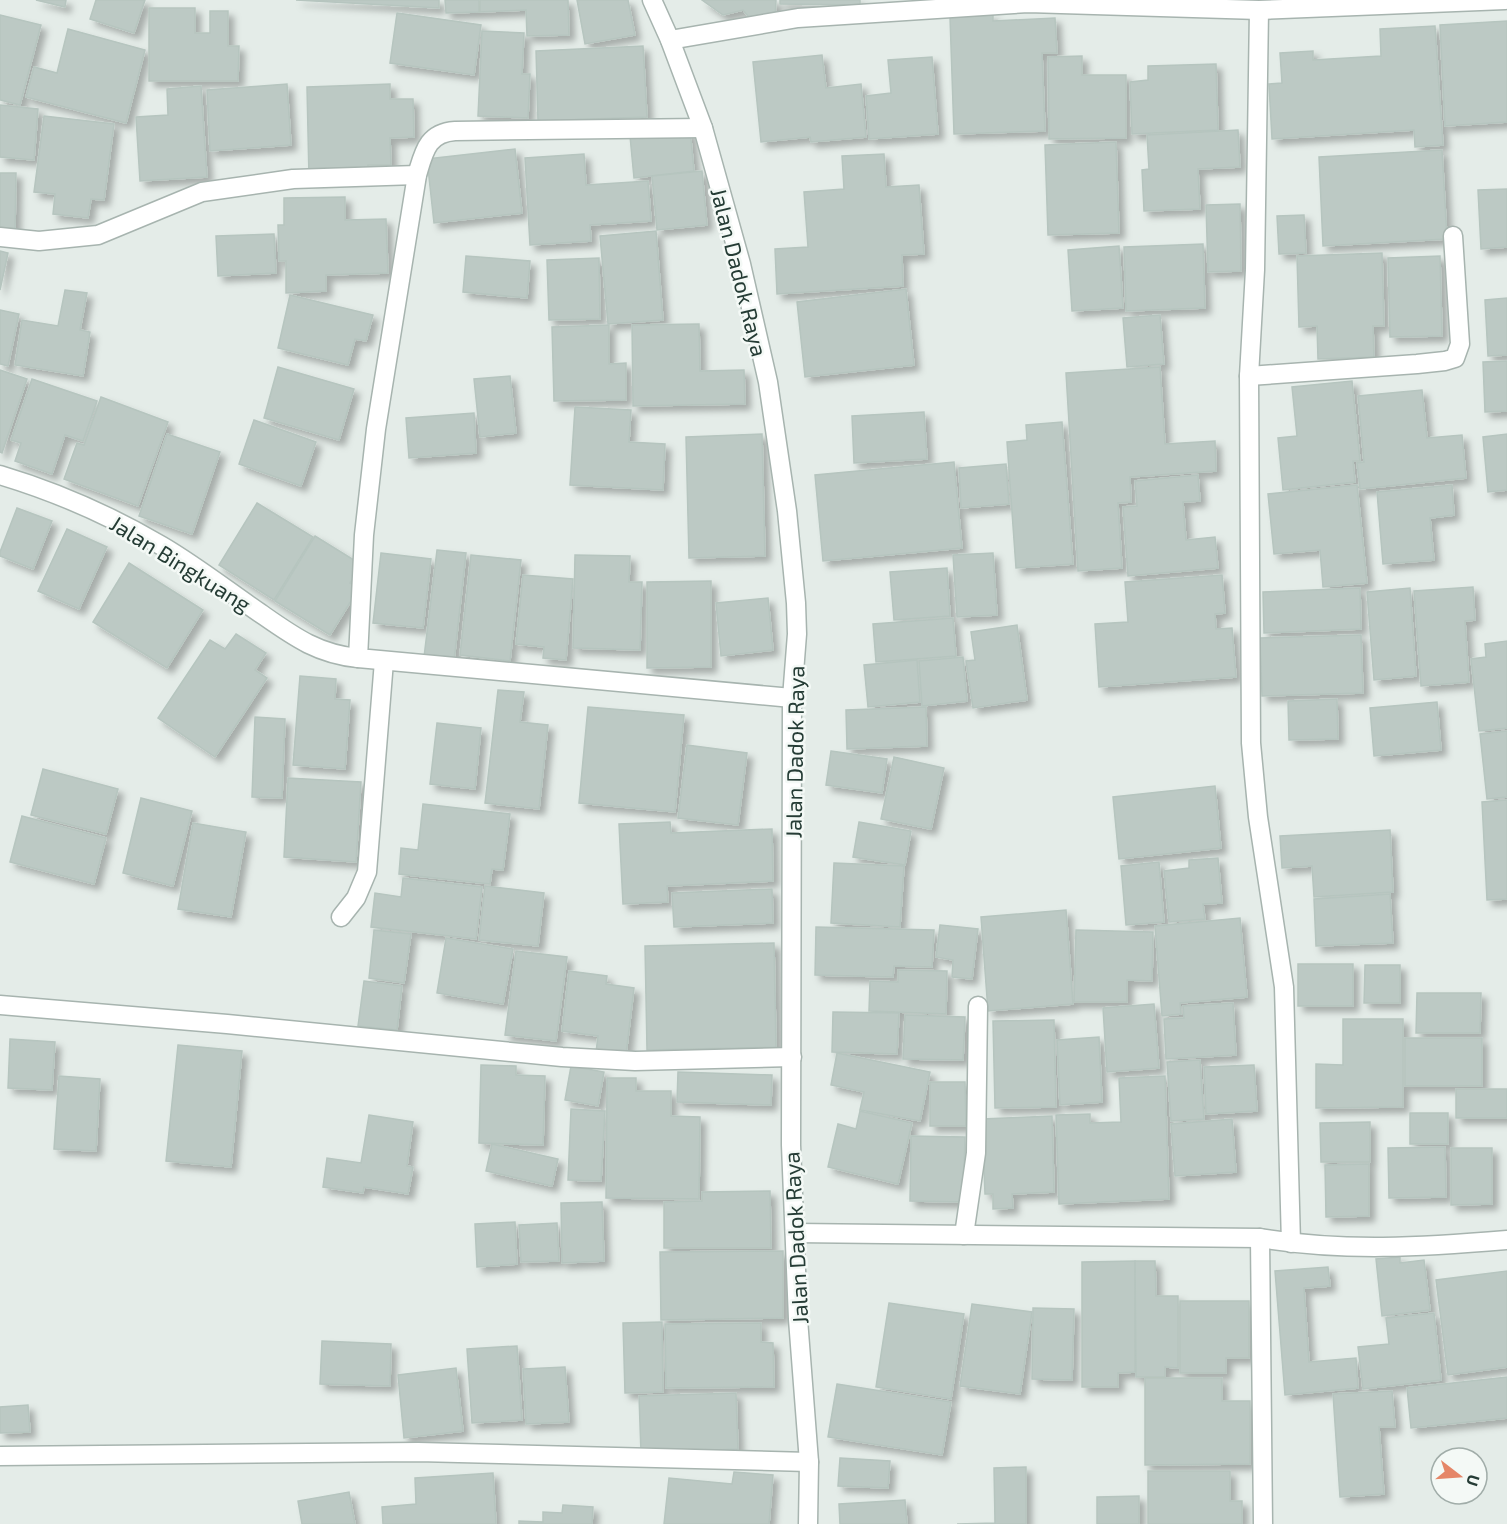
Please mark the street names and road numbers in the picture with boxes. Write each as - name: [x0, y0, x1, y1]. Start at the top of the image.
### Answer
- street label: Jalan Dadok Raya: [706, 185, 774, 359]
- street label: Jalan Bingkuang: [106, 509, 256, 617]
- street label: Jalan Dadok Raya: [779, 665, 809, 839]
- street label: Jalan Dadok Raya: [777, 1151, 813, 1325]

